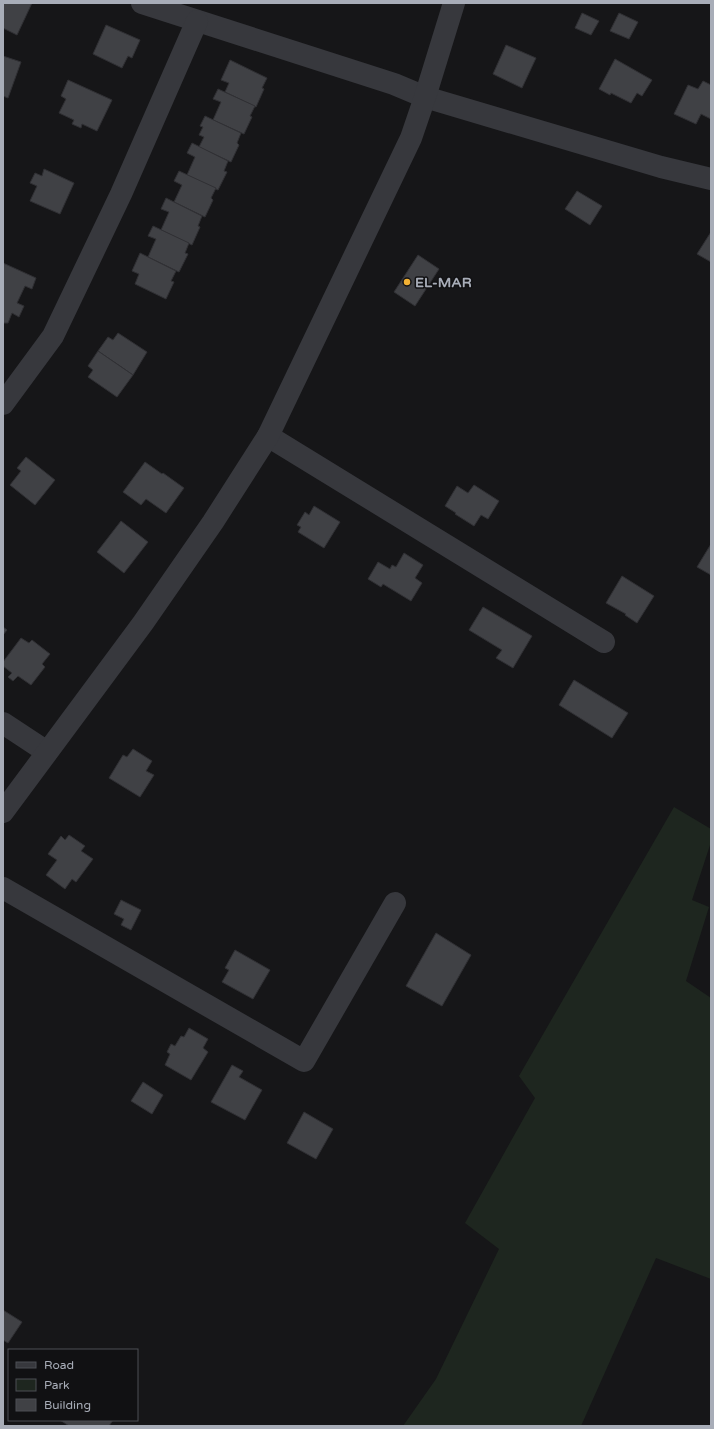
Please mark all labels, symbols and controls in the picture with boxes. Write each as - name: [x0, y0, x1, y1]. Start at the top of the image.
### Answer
- place label: EL-MAR: [415, 274, 472, 291]
- marker: EL-MAR: [402, 277, 412, 287]
- legend: [8, 1349, 138, 1421]
- text: Road: [44, 1358, 74, 1372]
- text: Park: [44, 1378, 70, 1392]
- text: Building: [44, 1398, 91, 1412]

